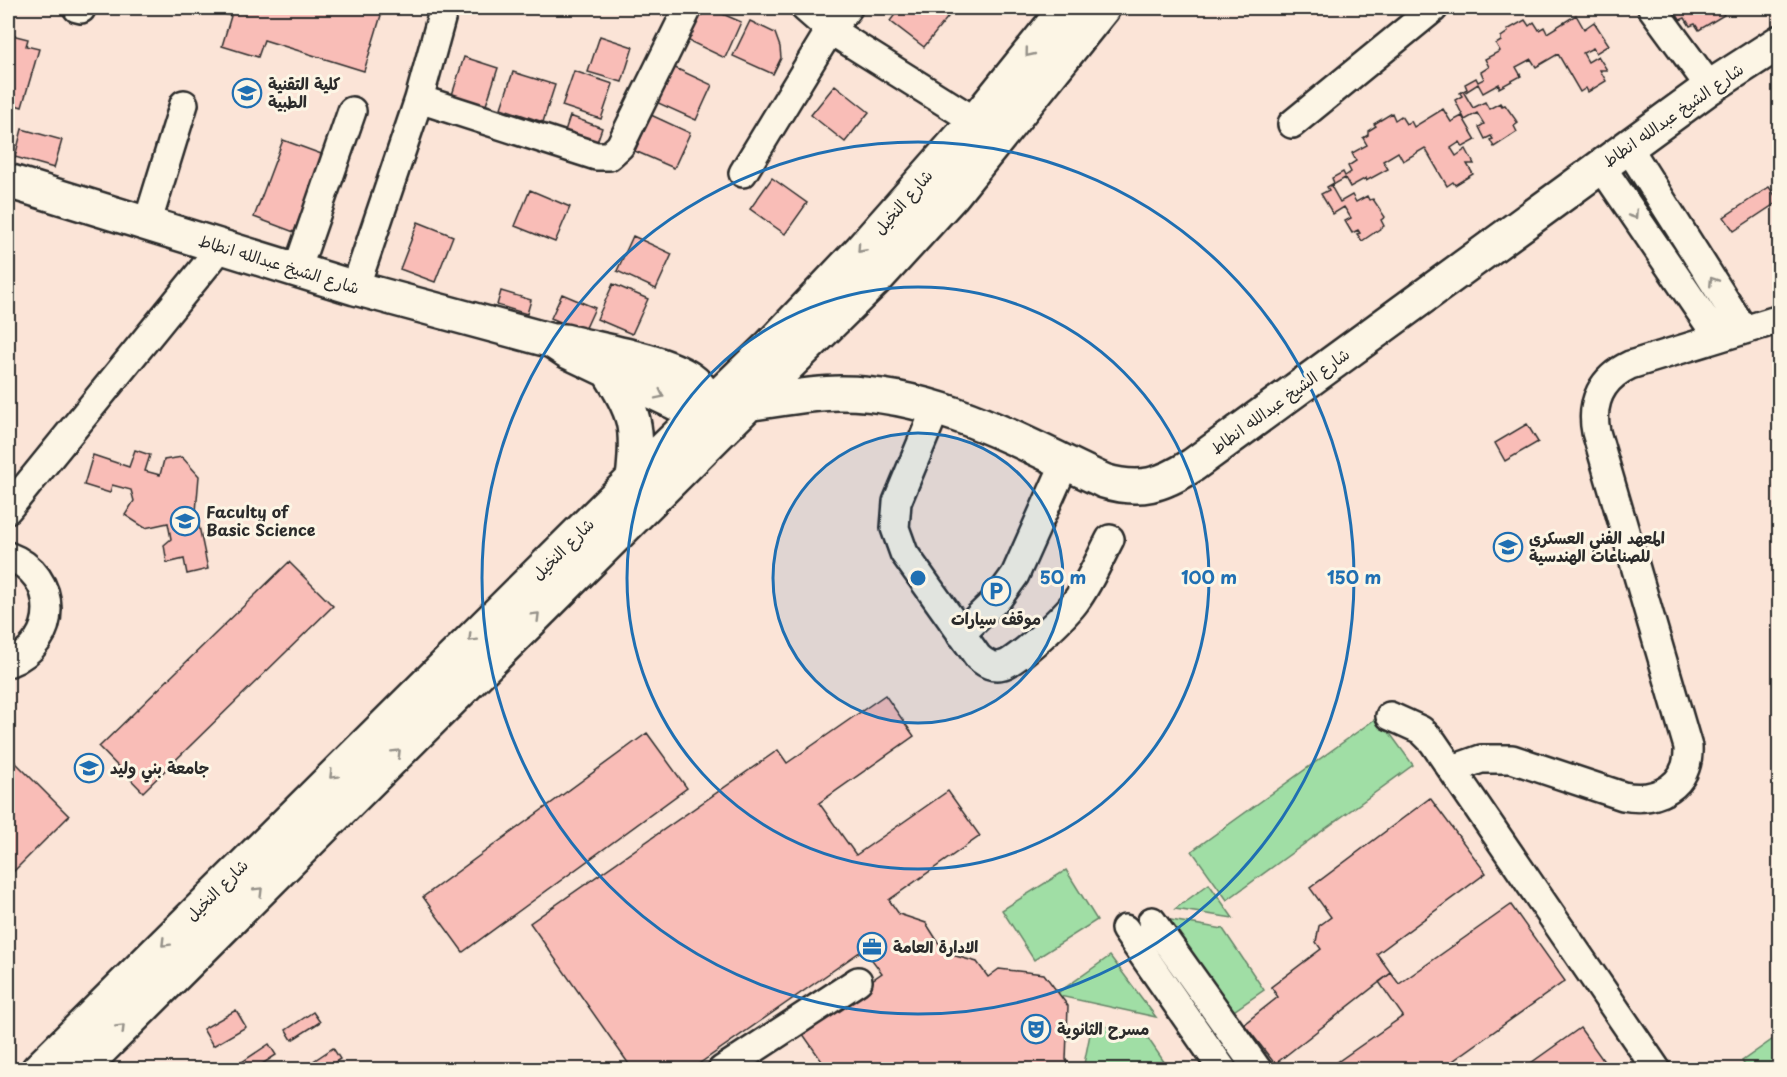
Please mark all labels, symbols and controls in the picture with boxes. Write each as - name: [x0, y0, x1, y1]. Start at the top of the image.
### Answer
- one-way arrow: [1025, 46, 1036, 57]
- street label: شارع الشيخ عبدالله انطاط: [1597, 56, 1748, 173]
- place label: كلية التقنية الطبية: [268, 71, 340, 113]
- school or university icon: كلية التقنية الطبية: [231, 77, 263, 109]
- street label: شارع النخيل: [867, 163, 938, 240]
- one-way arrow: [1627, 208, 1638, 219]
- street label: شارع الشيخ عبدالله انطاط: [196, 227, 363, 300]
- one-way arrow: [857, 242, 868, 253]
- one-way arrow: [1708, 277, 1720, 287]
- street label: شارع الشيخ عبدالله انطاط: [1205, 341, 1355, 460]
- one-way arrow: [654, 388, 665, 400]
- place label: Faculty of Basic Science: [206, 499, 316, 541]
- school or university icon: Faculty of Basic Science: [169, 505, 201, 537]
- street label: شارع النخيل: [526, 512, 600, 586]
- place label: المعهد الفني العسكري للصناعات الهندسية: [1529, 525, 1665, 567]
- school or university icon: المعهد الفني العسكري للصناعات الهندسية: [1492, 531, 1524, 563]
- text: 50 m: [1040, 563, 1086, 590]
- text: 100 m: [1181, 563, 1237, 590]
- text: 150 m: [1327, 563, 1381, 590]
- centre of rings: [908, 568, 928, 588]
- parking icon: موقف سيارات: [980, 575, 1012, 607]
- place label: موقف سيارات: [951, 606, 1041, 630]
- one-way arrow: [528, 612, 539, 623]
- one-way arrow: [468, 631, 479, 642]
- one-way arrow: [390, 750, 401, 761]
- school or university icon: جامعة بني وليد: [73, 752, 105, 784]
- place label: جامعة بني وليد: [110, 755, 209, 783]
- one-way arrow: [330, 768, 341, 779]
- street label: شارع النخيل: [180, 853, 254, 927]
- one-way arrow: [252, 887, 263, 898]
- office icon: الادارة العامة: [856, 931, 888, 963]
- place label: الادارة العامة: [893, 934, 978, 958]
- one-way arrow: [161, 936, 172, 946]
- theatre icon: مسرح الثانوية: [1020, 1013, 1052, 1045]
- place label: مسرح الثانوية: [1057, 1016, 1149, 1041]
- one-way arrow: [114, 1025, 125, 1035]

